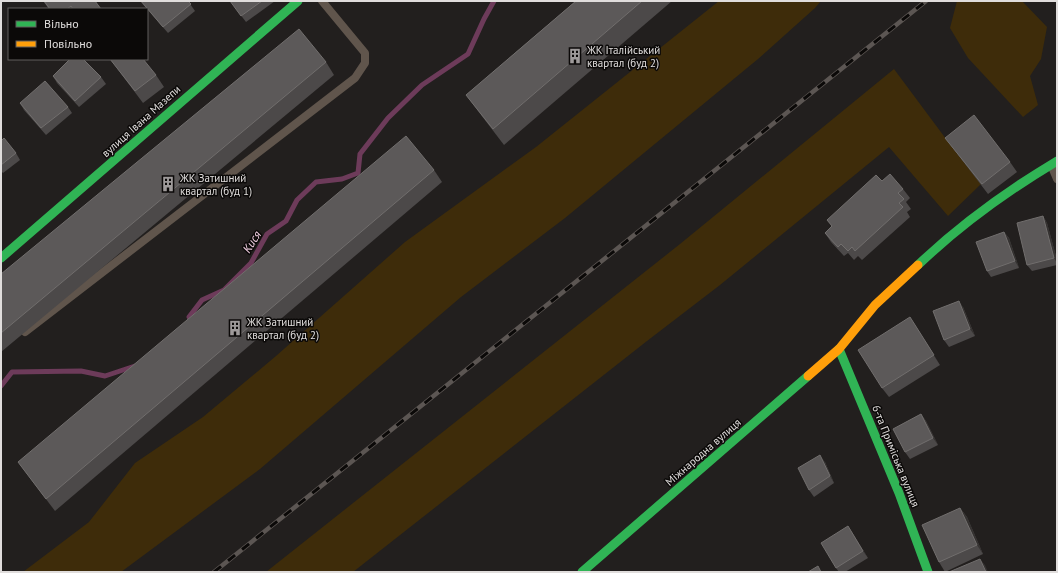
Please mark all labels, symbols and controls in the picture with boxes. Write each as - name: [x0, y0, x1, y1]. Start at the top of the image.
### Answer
- legend: [8, 8, 148, 60]
- text: Вільно: [44, 16, 79, 31]
- text: Повільно: [44, 36, 92, 51]
- place label: ЖК Італійський квартал (буд 2): [586, 43, 660, 70]
- building icon: ЖК Італійський квартал (буд 2): [566, 47, 584, 65]
- street label: вулиця Івана Мазепи: [99, 82, 183, 160]
- place label: ЖК Затишний квартал (буд 1): [179, 171, 252, 198]
- building icon: ЖК Затишний квартал (буд 1): [159, 175, 177, 193]
- water label: Кися: [239, 227, 264, 256]
- place label: ЖК Затишний квартал (буд 2): [246, 315, 319, 342]
- building icon: ЖК Затишний квартал (буд 2): [226, 319, 244, 337]
- street label: 6-та Приміська вулиця: [869, 403, 923, 509]
- street label: Міжнародна вулиця: [662, 415, 744, 489]

